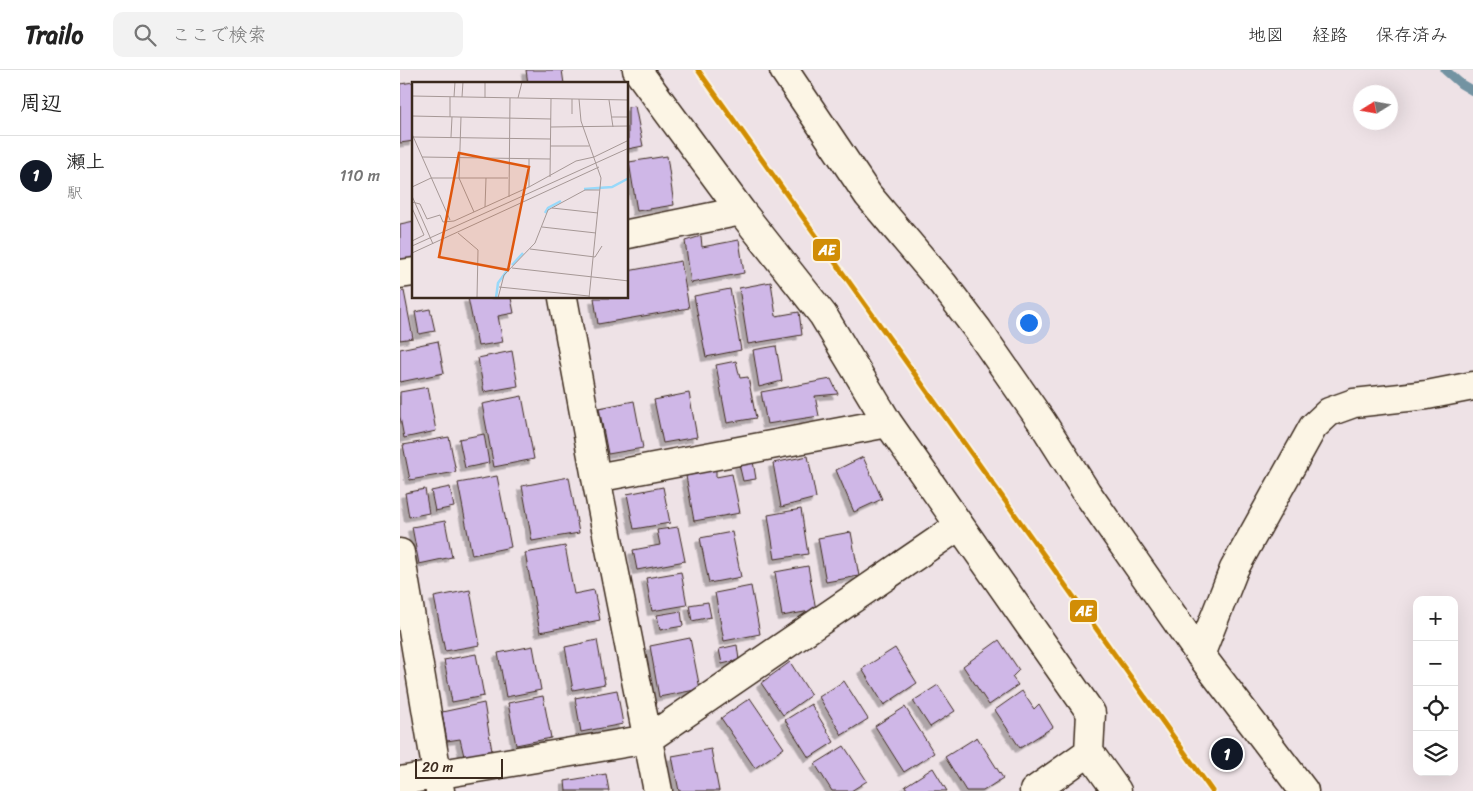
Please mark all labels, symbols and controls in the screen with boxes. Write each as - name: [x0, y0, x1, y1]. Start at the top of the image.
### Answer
- search box: [113, 12, 463, 57]
- text: Trailo: [25, 14, 83, 56]
- text: ここで検索: [171, 18, 266, 51]
- text: 地図: [1248, 19, 1284, 51]
- text: 経路: [1312, 19, 1348, 51]
- text: 保存済み: [1376, 19, 1448, 51]
- icon: search: [131, 21, 159, 49]
- inset map: [412, 82, 629, 299]
- text: 周辺: [20, 84, 62, 122]
- north arrow: [1353, 85, 1398, 130]
- text: 瀬上: [67, 145, 105, 178]
- text: 1: [33, 161, 39, 190]
- text: 110 m: [340, 161, 380, 190]
- text: 駅: [67, 178, 83, 207]
- line badge: AE: [812, 238, 841, 262]
- text: AE: [818, 238, 837, 263]
- your location: [1016, 310, 1042, 336]
- map controls: [1413, 596, 1458, 776]
- button: +: [1413, 596, 1458, 641]
- line badge: AE: [1069, 599, 1098, 623]
- text: AE: [1075, 599, 1094, 624]
- button: −: [1413, 641, 1458, 686]
- button: locate: [1413, 686, 1458, 731]
- button: layers: [1413, 731, 1458, 776]
- pin: 1: [1211, 735, 1243, 773]
- text: 20 m: [422, 755, 453, 780]
- scale bar: [415, 756, 502, 779]

